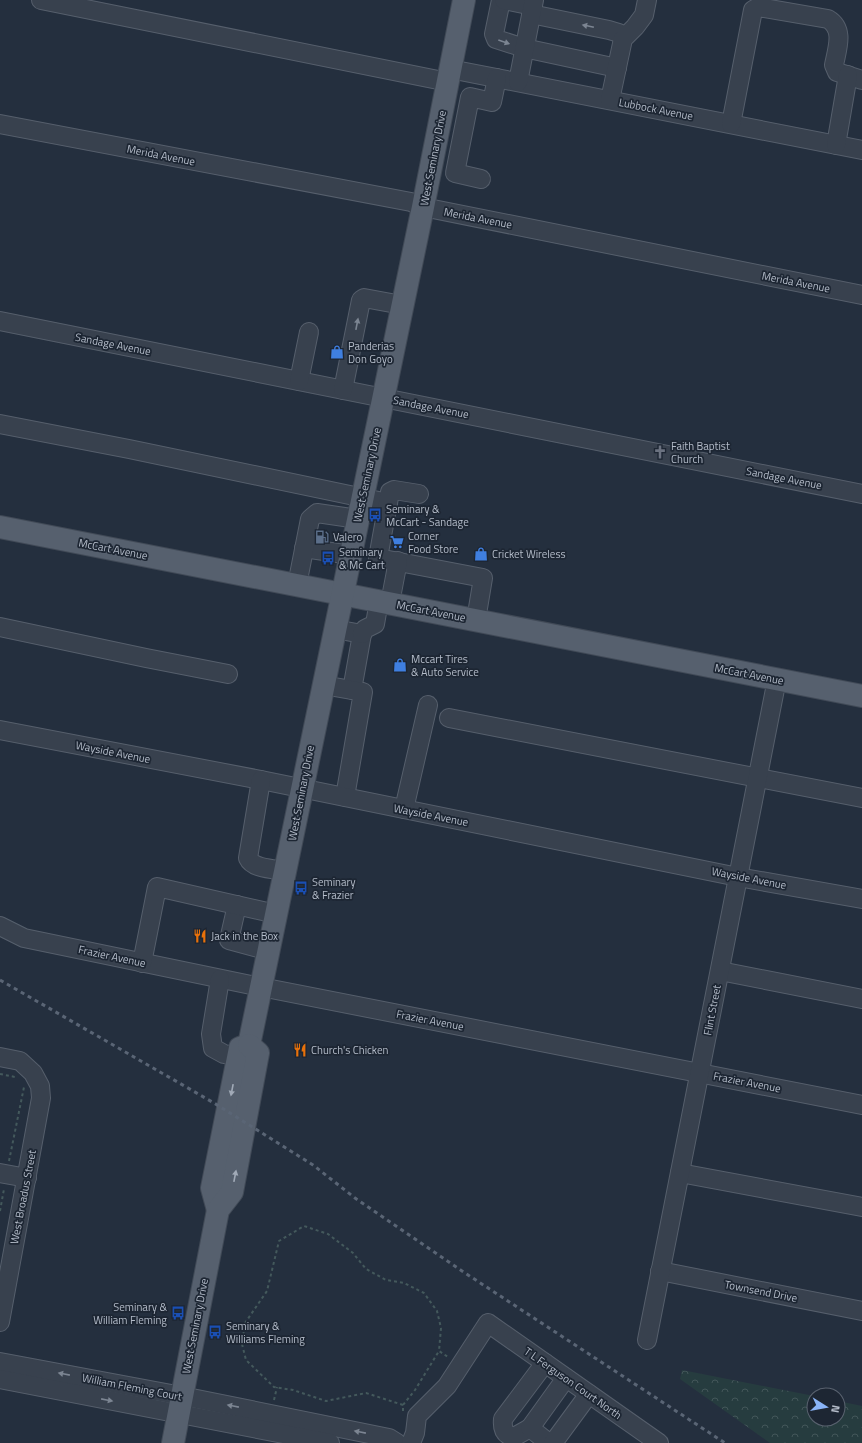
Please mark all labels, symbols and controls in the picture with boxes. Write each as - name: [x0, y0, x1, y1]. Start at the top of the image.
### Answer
- one-way arrow: [582, 22, 594, 28]
- one-way arrow: [499, 39, 511, 45]
- street label: Lubbock Avenue: [618, 94, 695, 124]
- street label: West Seminary Drive: [416, 109, 450, 207]
- street label: Merida Avenue: [126, 141, 197, 170]
- street label: Merida Avenue: [443, 204, 514, 233]
- street label: Merida Avenue: [761, 268, 832, 297]
- one-way arrow: [354, 318, 360, 330]
- street label: Sandage Avenue: [74, 329, 153, 359]
- place label: Panderias Don Goyo: [348, 338, 394, 367]
- shop icon: Panderias Don Goyo: [329, 344, 345, 360]
- street label: Sandage Avenue: [392, 392, 471, 422]
- street label: West Seminary Drive: [349, 426, 385, 524]
- place label: Faith Baptist Church: [671, 438, 730, 467]
- church icon: Faith Baptist Church: [652, 444, 668, 460]
- street label: Sandage Avenue: [745, 463, 824, 493]
- place label: Seminary & McCart - Sandage: [386, 501, 469, 530]
- bus stop icon: Seminary & McCart - Sandage: [367, 507, 383, 523]
- place label: Corner Food Store: [408, 528, 459, 557]
- fuel station icon: Valero: [314, 529, 330, 545]
- place label: Valero: [333, 529, 362, 545]
- street label: McCart Avenue: [77, 534, 149, 564]
- supermarket icon: Corner Food Store: [389, 534, 405, 550]
- place label: Seminary & Mc Cart: [339, 544, 385, 573]
- shop icon: Cricket Wireless: [473, 546, 489, 562]
- place label: Cricket Wireless: [492, 546, 566, 562]
- bus stop icon: Seminary & Mc Cart: [320, 550, 336, 566]
- street label: McCart Avenue: [395, 596, 467, 626]
- place label: Mccart Tires & Auto Service: [411, 651, 479, 680]
- shop icon: Mccart Tires & Auto Service: [392, 657, 408, 673]
- street label: McCart Avenue: [713, 659, 785, 689]
- street label: Wayside Avenue: [74, 737, 152, 767]
- street label: West Seminary Drive: [284, 744, 318, 842]
- street label: Wayside Avenue: [392, 800, 470, 830]
- street label: Wayside Avenue: [710, 863, 788, 893]
- place label: Seminary & Frazier: [312, 874, 356, 903]
- bus stop icon: Seminary & Frazier: [293, 880, 309, 896]
- restaurant icon: Jack in the Box: [192, 928, 208, 944]
- place label: Jack in the Box: [211, 928, 278, 944]
- street label: Frazier Avenue: [77, 941, 148, 971]
- street label: Flint Street: [699, 983, 725, 1037]
- street label: Frazier Avenue: [395, 1006, 466, 1034]
- restaurant icon: Church's Chicken: [292, 1042, 308, 1058]
- place label: Church's Chicken: [311, 1042, 389, 1058]
- street label: Frazier Avenue: [712, 1068, 783, 1096]
- one-way arrow: [228, 1084, 234, 1096]
- street label: West Broadus Street: [6, 1148, 40, 1246]
- one-way arrow: [232, 1169, 238, 1182]
- street label: Townsend Drive: [723, 1276, 799, 1306]
- street label: West Seminary Drive: [178, 1277, 212, 1375]
- place label: Seminary & William Fleming: [93, 1299, 167, 1328]
- bus stop icon: Seminary & William Fleming: [170, 1305, 186, 1321]
- place label: Seminary & Williams Fleming: [226, 1318, 305, 1347]
- bus stop icon: Seminary & Williams Fleming: [207, 1324, 223, 1340]
- street label: T L Ferguson Court North: [521, 1343, 625, 1423]
- street label: William Fleming Court: [81, 1369, 183, 1405]
- one-way arrow: [58, 1371, 70, 1377]
- north arrow: [806, 1387, 846, 1427]
- one-way arrow: [101, 1397, 113, 1403]
- one-way arrow: [227, 1403, 239, 1409]
- text: N: [827, 1404, 844, 1414]
- one-way arrow: [354, 1429, 366, 1435]

